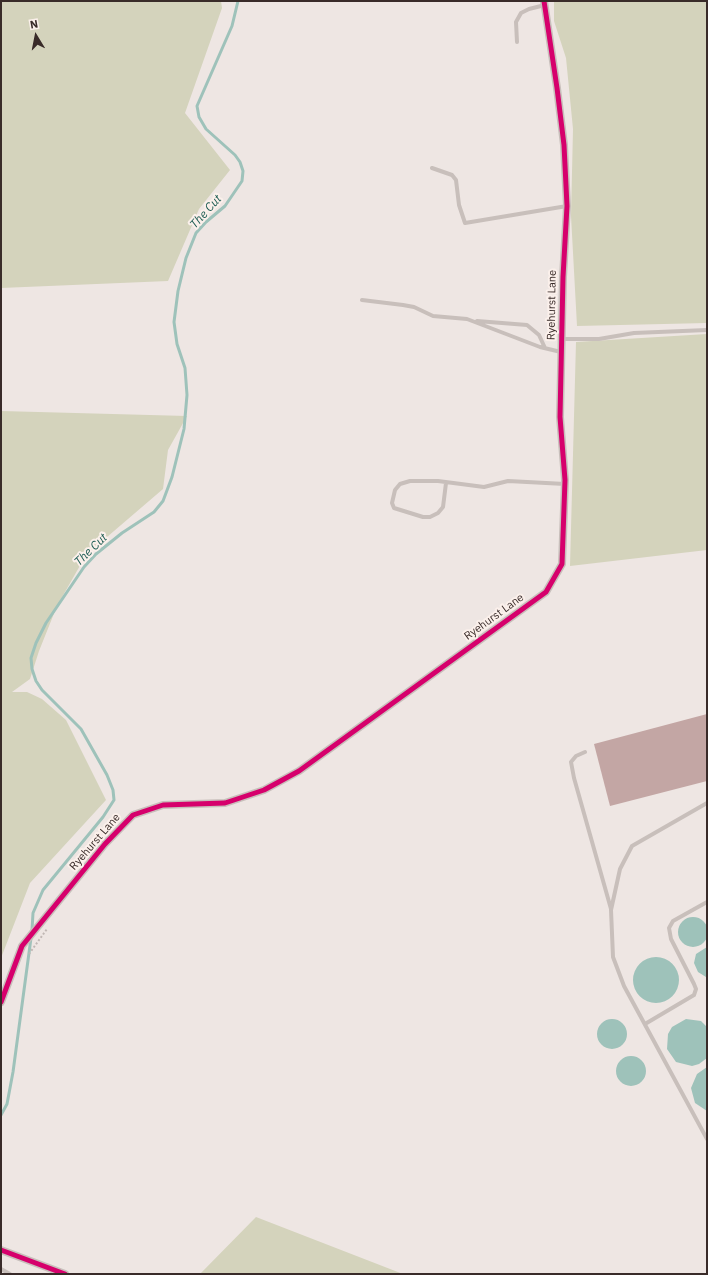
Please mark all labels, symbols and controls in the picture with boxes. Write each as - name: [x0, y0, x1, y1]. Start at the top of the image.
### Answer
- north arrow: [16, 16, 56, 56]
- text: N: [29, 17, 39, 32]
- water label: The Cut: [187, 192, 225, 232]
- street label: Ryehurst Lane: [545, 270, 559, 340]
- water label: The Cut: [72, 531, 110, 569]
- street label: Ryehurst Lane: [462, 591, 526, 643]
- street label: Ryehurst Lane: [67, 811, 123, 873]

